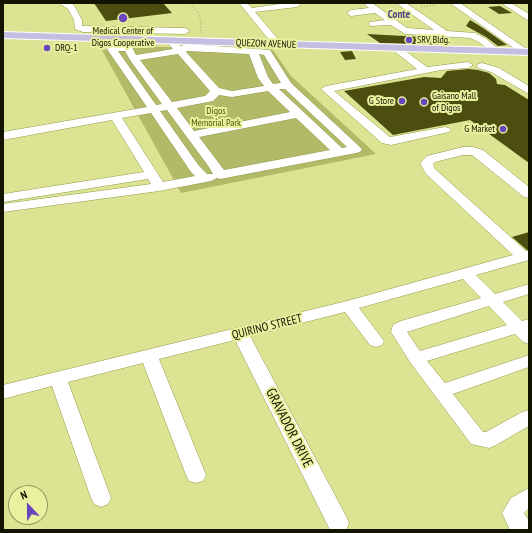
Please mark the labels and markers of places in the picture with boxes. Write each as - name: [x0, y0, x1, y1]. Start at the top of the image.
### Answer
- marker: Medical Center of Digos Cooperative: [117, 12, 129, 24]
- place label: Medical Center of Digos Cooperative: [92, 25, 154, 48]
- place label: SRV Bldg.: [417, 34, 450, 46]
- marker: SRV Bldg.: [404, 35, 414, 45]
- place label: DRQ-1: [55, 42, 78, 54]
- marker: DRQ-1: [42, 43, 52, 53]
- place label: Gaisano Mall of Digos: [432, 90, 476, 114]
- place label: G Store: [369, 95, 394, 107]
- marker: G Store: [397, 96, 407, 106]
- marker: Gaisano Mall of Digos: [419, 97, 429, 107]
- place label: G Market: [464, 123, 495, 135]
- marker: G Market: [498, 124, 508, 134]

